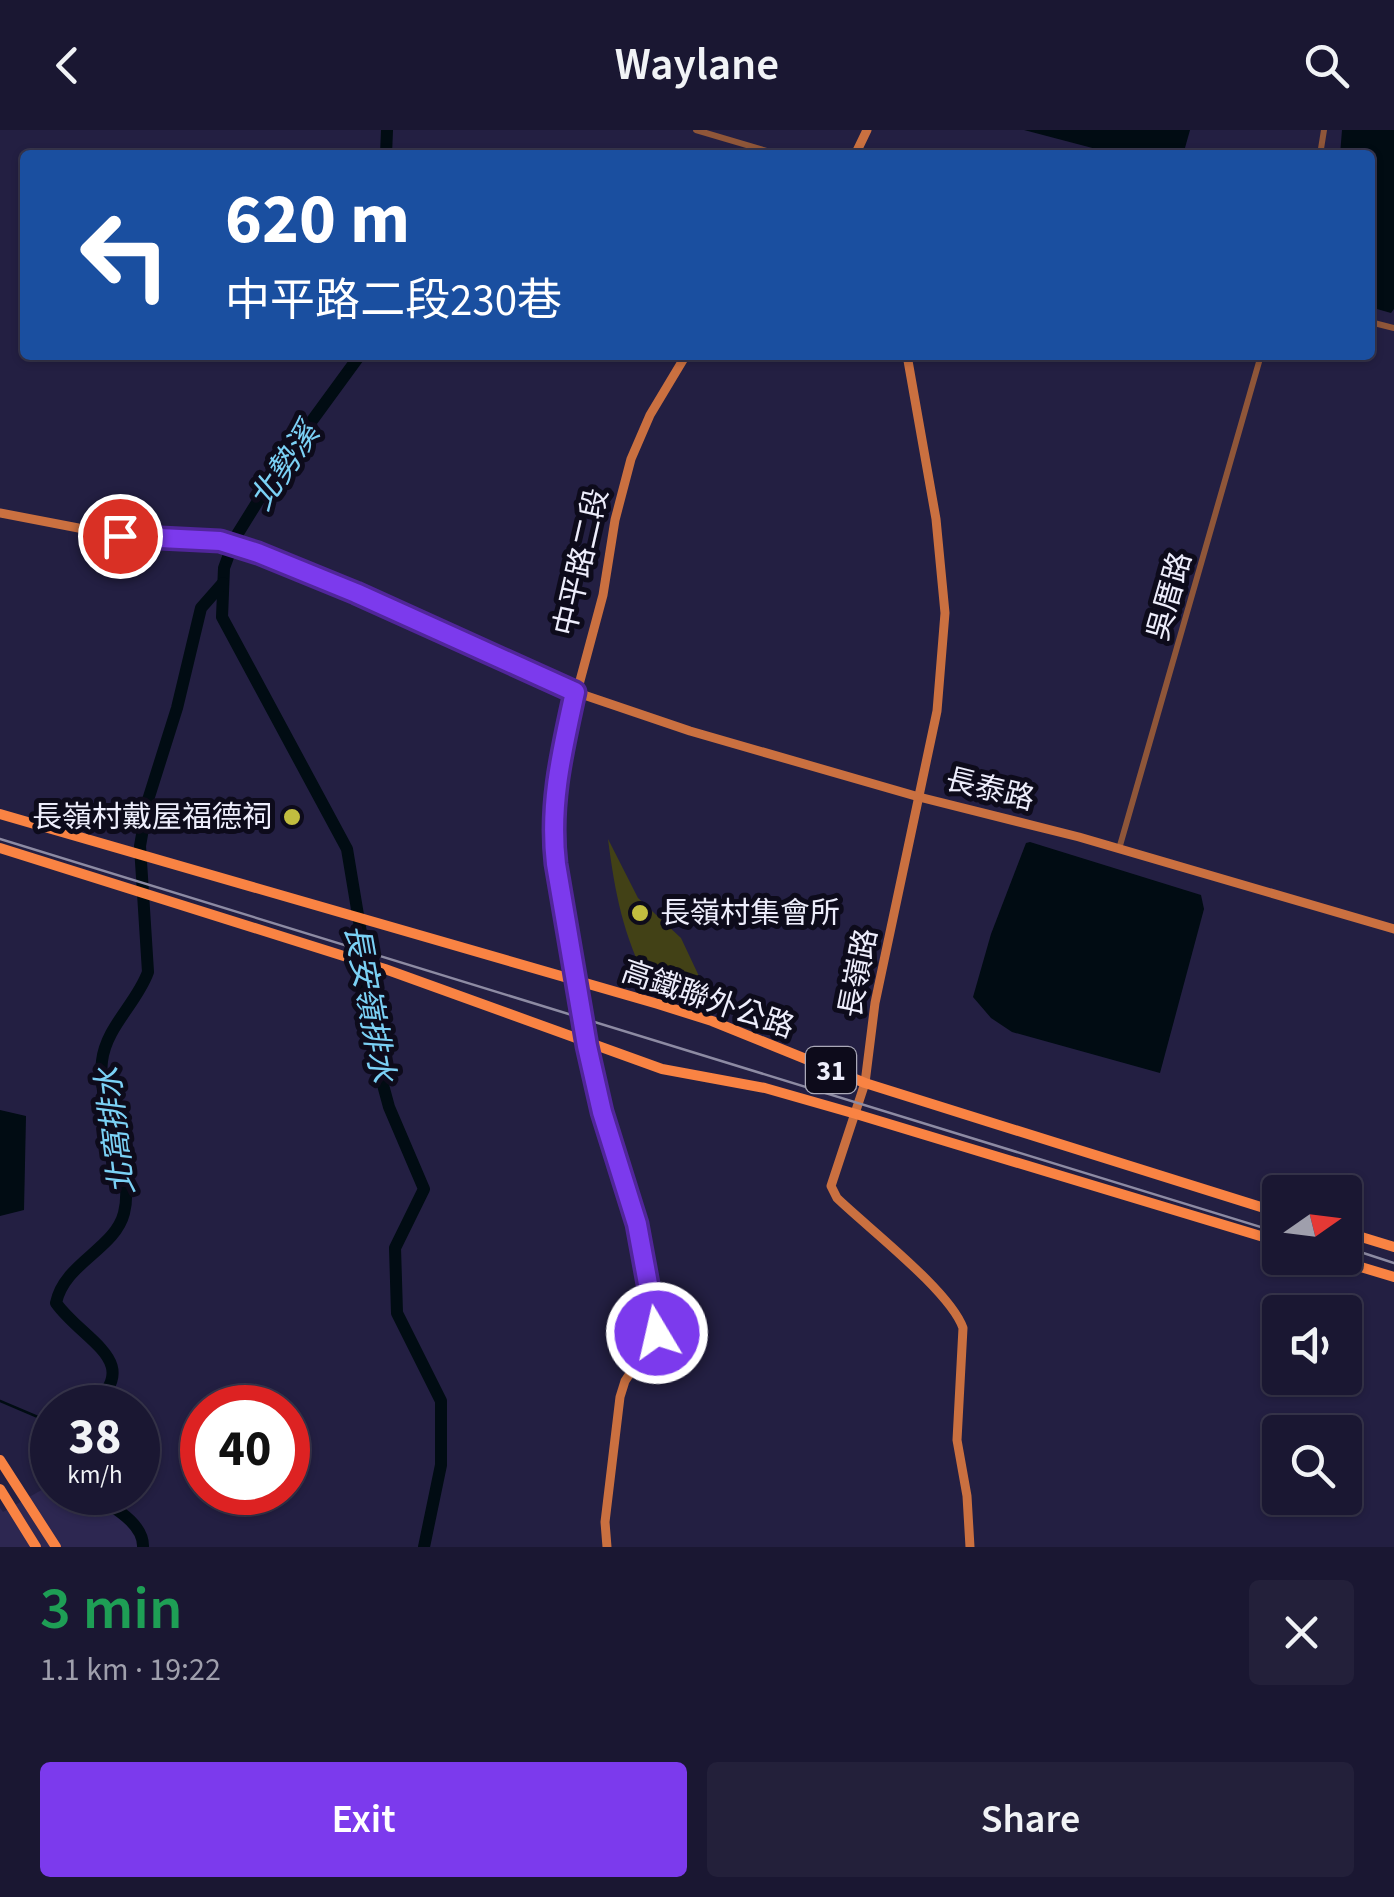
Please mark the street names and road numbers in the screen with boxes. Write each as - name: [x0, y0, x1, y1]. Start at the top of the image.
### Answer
- street label: 中平路二段: [544, 484, 619, 640]
- street label: 吳厝路: [1136, 547, 1203, 645]
- street label: 長泰路: [941, 758, 1039, 821]
- street label: 長嶺路: [829, 925, 888, 1021]
- street label: 高鐵聯外公路: [616, 950, 800, 1049]
- road number: 31: [806, 1047, 856, 1093]

